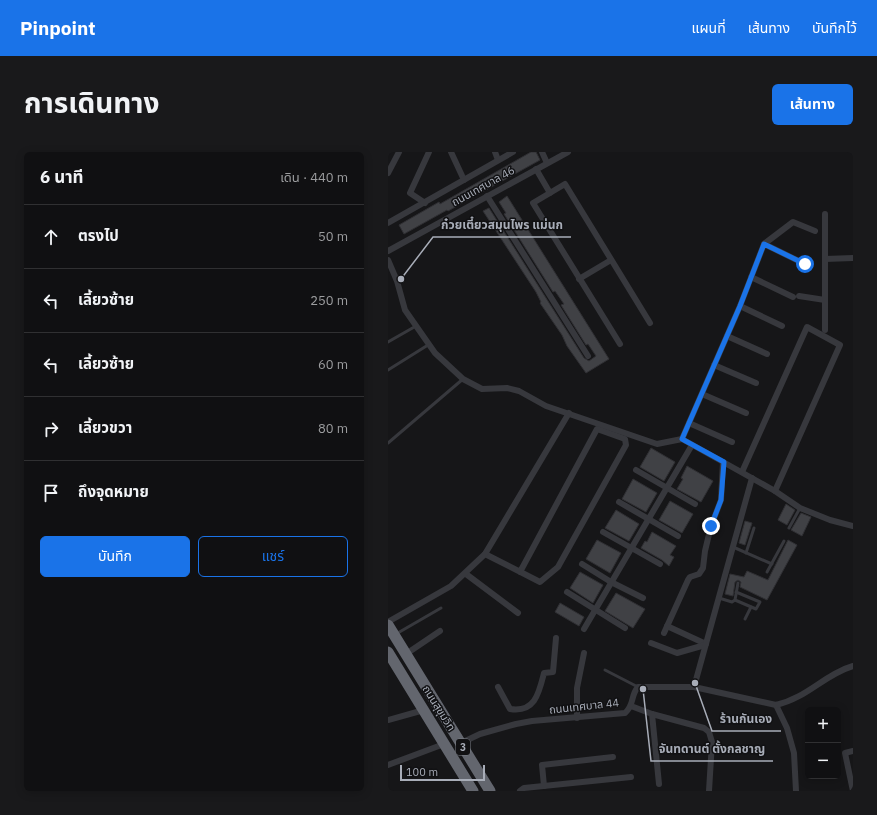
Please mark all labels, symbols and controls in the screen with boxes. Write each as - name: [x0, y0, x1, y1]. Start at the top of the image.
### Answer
- text: Pinpoint: [20, 16, 96, 40]
- text: แผนที่: [692, 19, 726, 37]
- text: เส้นทาง: [748, 19, 790, 37]
- text: บันทึกไว้: [812, 19, 857, 37]
- text: การเดินทาง: [24, 84, 159, 121]
- button: เส้นทาง: [772, 84, 853, 125]
- street label: ถนนเทศบาล 46: [449, 163, 517, 209]
- text: 6 นาที: [40, 166, 84, 188]
- text: เดิน · 440 m: [280, 169, 348, 186]
- callout: ก๋วยเตี๋ยวสมุนไพร แม่นก: [433, 213, 571, 237]
- text: ก๋วยเตี๋ยวสมุนไพร แม่นก: [441, 216, 563, 232]
- icon: ahead: [40, 226, 62, 248]
- text: ตรงไป: [78, 226, 119, 245]
- text: 50 m: [318, 228, 348, 245]
- route start: [796, 255, 814, 273]
- icon: left: [40, 290, 62, 312]
- text: เลี้ยวซ้าย: [78, 290, 134, 309]
- text: 250 m: [310, 292, 348, 309]
- icon: left: [40, 354, 62, 376]
- text: เลี้ยวซ้าย: [78, 354, 134, 373]
- text: 60 m: [318, 356, 348, 373]
- icon: right: [40, 418, 62, 440]
- text: เลี้ยวขวา: [78, 418, 132, 437]
- text: 80 m: [318, 420, 348, 437]
- icon: arrive: [40, 482, 62, 504]
- text: ถึงจุดหมาย: [78, 482, 149, 501]
- route end: [702, 517, 720, 535]
- button: บันทึก: [40, 536, 190, 577]
- button: แชร์: [198, 536, 348, 577]
- street label: ถนนสุขุมวิท: [419, 683, 459, 733]
- street label: ถนนเทศบาล 44: [548, 695, 620, 717]
- callout: ร้านกันเอง: [712, 707, 781, 731]
- map controls: [805, 707, 841, 779]
- button: +: [805, 707, 841, 743]
- text: ร้านกันเอง: [720, 711, 772, 726]
- callout: จันทดานต์ ตั้งกลชาญ: [651, 737, 773, 761]
- road number: 3: [456, 739, 470, 755]
- text: จันทดานต์ ตั้งกลชาญ: [659, 740, 765, 756]
- button: −: [805, 743, 841, 779]
- scale bar: [400, 763, 485, 782]
- text: 100 m: [406, 765, 438, 779]

